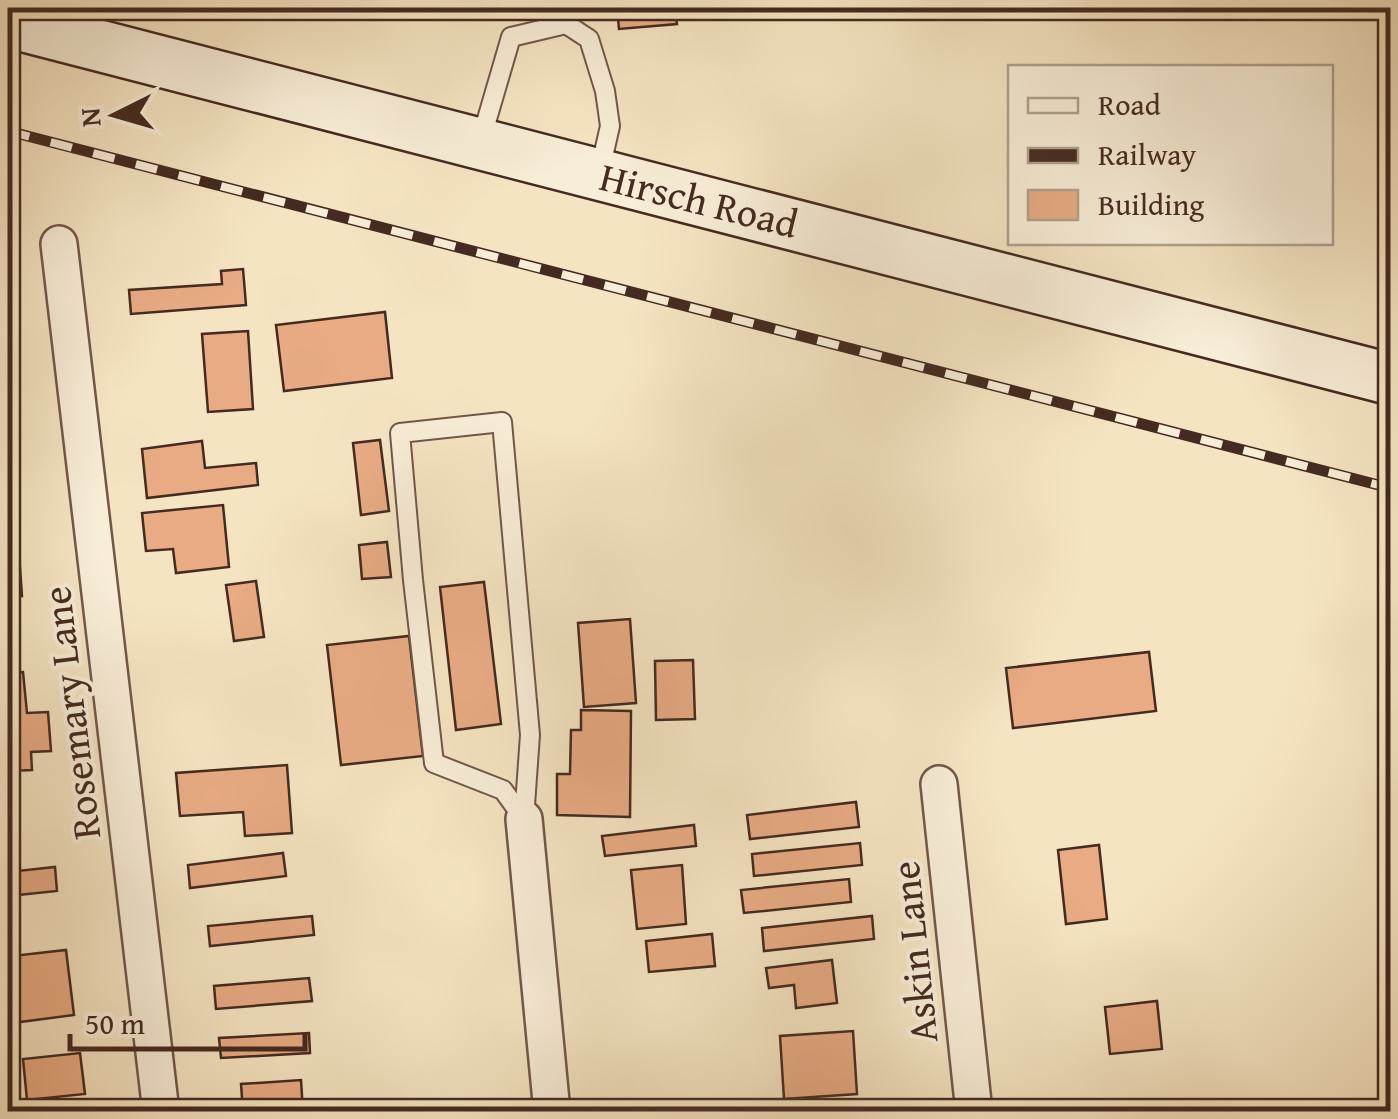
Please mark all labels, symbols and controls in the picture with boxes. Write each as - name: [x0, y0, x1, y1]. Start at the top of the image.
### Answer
- north arrow: [65, 65, 165, 165]
- legend: [1008, 65, 1333, 245]
- text: Road: [1098, 82, 1161, 126]
- text: N: [68, 106, 111, 128]
- text: Railway: [1098, 132, 1196, 176]
- street label: Hirsch Road: [594, 146, 805, 253]
- text: Building: [1098, 182, 1204, 226]
- street label: Rosemary Lane: [26, 583, 115, 843]
- street label: Askin Lane: [875, 858, 952, 1046]
- scale bar: [70, 989, 305, 1051]
- text: 50 m: [85, 1001, 145, 1045]

